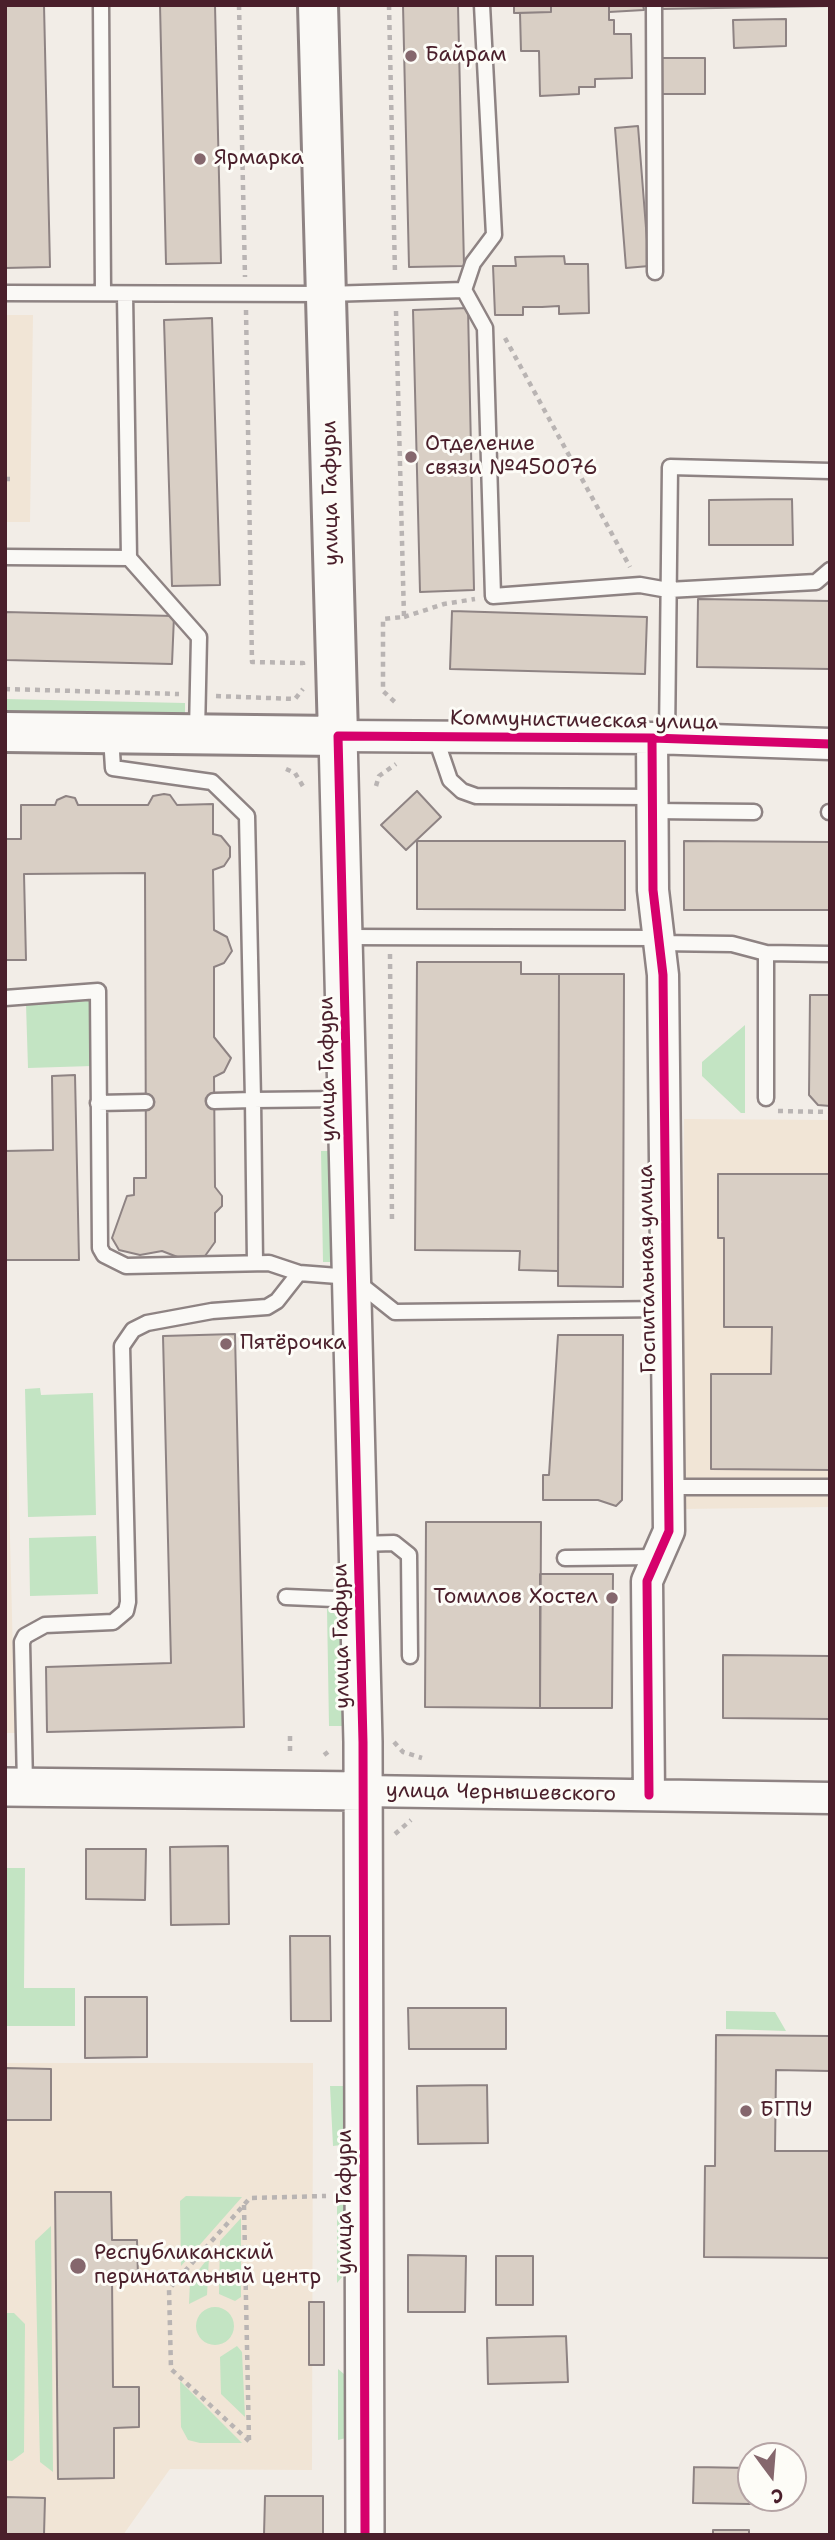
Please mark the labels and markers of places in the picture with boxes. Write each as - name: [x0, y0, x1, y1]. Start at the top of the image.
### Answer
- place label: Байрам: [425, 43, 506, 69]
- marker: Байрам: [403, 48, 419, 64]
- place label: Ярмарка: [214, 146, 304, 172]
- marker: Ярмарка: [192, 151, 208, 167]
- place label: Отделение связи №450076: [425, 432, 598, 482]
- marker: Отделение связи №450076: [403, 449, 419, 465]
- place label: Пятёрочка: [240, 1331, 346, 1357]
- marker: Пятёрочка: [218, 1336, 234, 1352]
- place label: Томилов Хостел: [433, 1585, 598, 1611]
- marker: Томилов Хостел: [604, 1590, 620, 1606]
- place label: БГПУ: [760, 2098, 813, 2124]
- marker: БГПУ: [738, 2103, 754, 2119]
- place label: Республиканский перинатальный центр: [94, 2241, 321, 2291]
- marker: Республиканский перинатальный центр: [68, 2256, 88, 2276]

